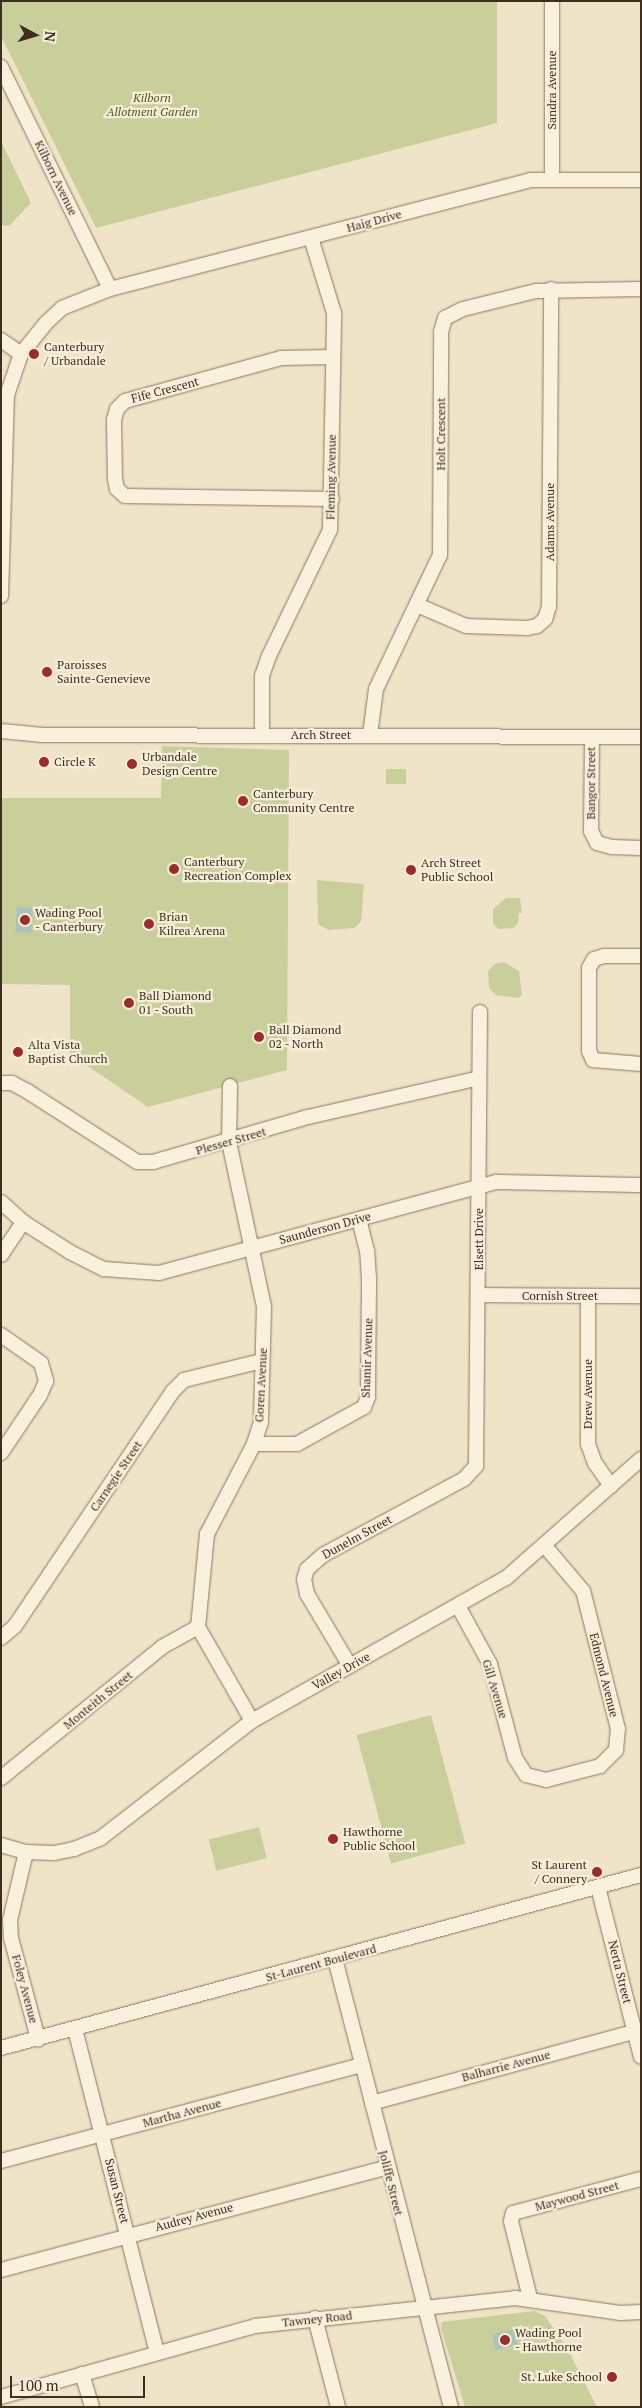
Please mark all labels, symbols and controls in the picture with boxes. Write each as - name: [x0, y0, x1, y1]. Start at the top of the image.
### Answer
- north arrow: [10, 10, 60, 60]
- text: N: [40, 30, 60, 43]
- street label: Sandra Avenue: [545, 50, 559, 130]
- park label: Kilborn Allotment Garden: [106, 91, 198, 119]
- street label: Kilborn Avenue: [32, 138, 80, 218]
- street label: Haig Drive: [345, 207, 403, 235]
- place label: Canterbury / Urbandale: [44, 340, 106, 368]
- marker: Canterbury / Urbandale: [28, 348, 40, 360]
- street label: Fife Crescent: [130, 374, 200, 406]
- street label: Holt Crescent: [434, 398, 448, 470]
- street label: Fleming Avenue: [323, 434, 339, 520]
- street label: Adams Avenue: [543, 483, 557, 561]
- place label: Paroisses Sainte-Genevieve: [57, 658, 150, 686]
- marker: Paroisses Sainte-Genevieve: [41, 666, 53, 678]
- street label: Arch Street: [291, 728, 351, 742]
- street label: Bangor Street: [584, 746, 598, 820]
- place label: Urbandale Design Centre: [142, 750, 217, 778]
- place label: Circle K: [54, 755, 96, 769]
- marker: Circle K: [38, 756, 50, 768]
- marker: Urbandale Design Centre: [126, 758, 138, 770]
- place label: Canterbury Community Centre: [253, 787, 355, 815]
- marker: Canterbury Community Centre: [237, 795, 249, 807]
- place label: Canterbury Recreation Complex: [184, 855, 291, 883]
- place label: Arch Street Public School: [421, 856, 493, 884]
- marker: Canterbury Recreation Complex: [168, 863, 180, 875]
- marker: Arch Street Public School: [405, 864, 417, 876]
- place label: Wading Pool - Canterbury: [35, 906, 103, 934]
- place label: Brian Kilrea Arena: [159, 910, 226, 938]
- marker: Wading Pool - Canterbury: [19, 914, 31, 926]
- marker: Brian Kilrea Arena: [143, 918, 155, 930]
- place label: Ball Diamond 01 - South: [139, 989, 212, 1017]
- marker: Ball Diamond 01 - South: [123, 997, 135, 1009]
- place label: Ball Diamond 02 - North: [269, 1023, 342, 1051]
- marker: Ball Diamond 02 - North: [253, 1031, 265, 1043]
- place label: Alta Vista Baptist Church: [28, 1038, 108, 1066]
- marker: Alta Vista Baptist Church: [12, 1046, 24, 1058]
- street label: Plesser Street: [194, 1124, 268, 1158]
- street label: Elsett Drive: [472, 1208, 486, 1270]
- street label: Saunderson Drive: [278, 1209, 372, 1247]
- street label: Cornish Street: [522, 1289, 598, 1303]
- street label: Shamir Avenue: [358, 1318, 376, 1398]
- street label: Goren Avenue: [252, 1347, 270, 1423]
- street label: Drew Avenue: [581, 1359, 595, 1429]
- street label: Carnegie Street: [87, 1438, 145, 1514]
- street label: Dunelm Street: [320, 1512, 394, 1562]
- street label: Edmond Avenue: [587, 1631, 621, 1719]
- street label: Valley Drive: [310, 1649, 372, 1693]
- street label: Gill Avenue: [479, 1658, 511, 1720]
- street label: Monteith Street: [61, 1668, 135, 1732]
- place label: Hawthorne Public School: [343, 1825, 415, 1853]
- marker: Hawthorne Public School: [327, 1833, 339, 1845]
- place label: St Laurent / Connery: [531, 1858, 587, 1886]
- marker: St Laurent / Connery: [591, 1866, 603, 1878]
- street label: Nerta Street: [605, 1939, 635, 2005]
- street label: St-Laurent Boulevard: [264, 1941, 378, 1985]
- street label: Foley Avenue: [9, 1953, 41, 2025]
- street label: Balharrie Avenue: [460, 2047, 552, 2085]
- street label: Martha Avenue: [141, 2096, 223, 2130]
- street label: Joliffe Street: [376, 2149, 406, 2217]
- street label: Susan Street: [102, 2157, 132, 2225]
- street label: Maywood Street: [533, 2178, 621, 2214]
- street label: Audrey Avenue: [153, 2200, 235, 2234]
- street label: Tawney Road: [281, 2308, 353, 2330]
- place label: Wading Pool - Hawthorne: [515, 2326, 582, 2354]
- marker: Wading Pool - Hawthorne: [499, 2334, 511, 2346]
- scale bar: [12, 2366, 148, 2398]
- place label: St. Luke School: [520, 2370, 602, 2384]
- marker: St. Luke School: [606, 2371, 618, 2383]
- text: 100 m: [18, 2375, 59, 2395]

